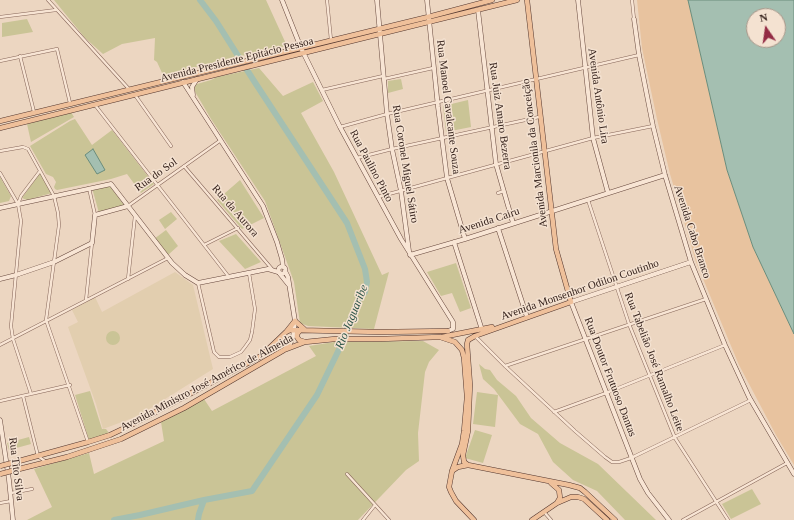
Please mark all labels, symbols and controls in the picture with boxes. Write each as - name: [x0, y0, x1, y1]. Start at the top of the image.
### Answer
- north arrow: [746, 8, 786, 48]
- text: N: [758, 11, 769, 24]
- street label: Avenida Presidente Epitácio Pessoa: [159, 35, 315, 85]
- street label: Rua Manoel Cavalcante Souza: [433, 39, 463, 175]
- street label: Avenida Antônio Lira: [585, 47, 611, 145]
- street label: Rua Juiz Amaro Bezerra: [486, 61, 514, 171]
- street label: Avenida Marcionila da Conceição: [519, 78, 551, 228]
- street label: Rua Coronel Miguel Sátiro: [389, 104, 421, 224]
- street label: Rua Paulino Pinto: [346, 128, 396, 204]
- street label: Rua do Sol: [132, 156, 180, 194]
- street label: Rua da Aurora: [209, 182, 261, 240]
- street label: Avenida Cabo Branco: [671, 184, 713, 280]
- street label: Avenida Cairu: [457, 205, 521, 237]
- street label: Avenida Monsenhor Odilon Coutinho: [499, 257, 661, 323]
- water label: Rio Jaguaribe: [333, 283, 371, 351]
- street label: Rua Tabelião José Ramalho Leite: [621, 291, 687, 433]
- street label: Rua Doutor Frutuoso Dantas: [581, 315, 639, 439]
- street label: Avenida Ministro José Américo de Almeida: [118, 332, 296, 434]
- street label: Rua Tito Silva: [6, 437, 26, 501]

